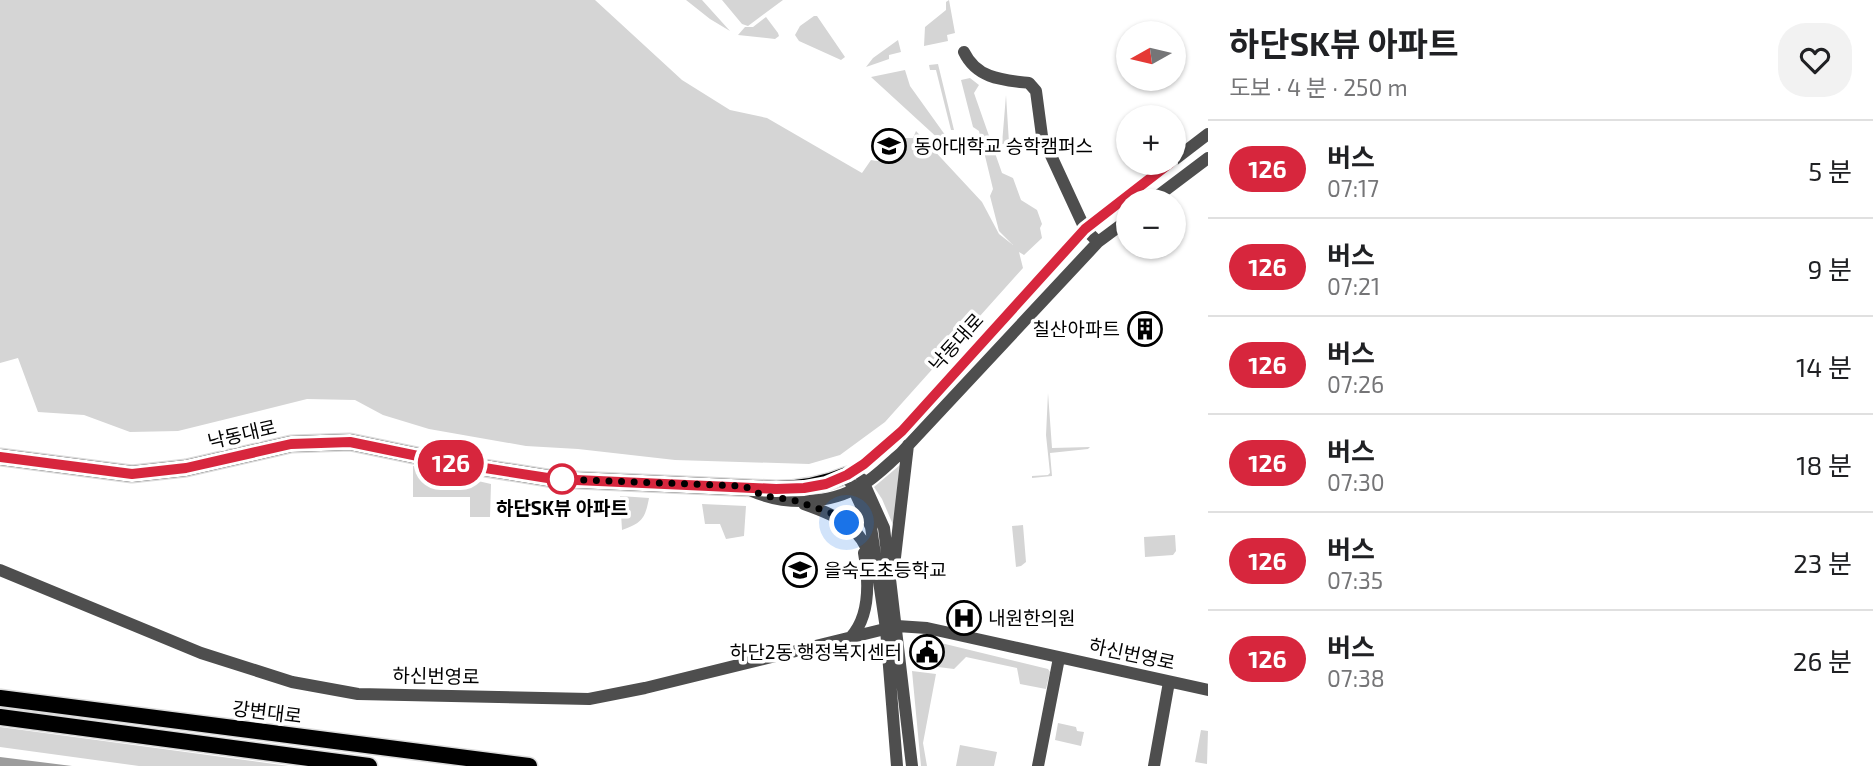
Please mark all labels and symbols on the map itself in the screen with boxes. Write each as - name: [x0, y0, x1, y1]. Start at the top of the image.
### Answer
- north arrow: [1116, 21, 1186, 91]
- school or university icon: 동아대학교 승학캠퍼스: [870, 127, 908, 165]
- place label: 동아대학교 승학캠퍼스: [914, 134, 1093, 157]
- street label: 낙동대로: [924, 308, 988, 375]
- building icon: 칠산아파트: [1126, 310, 1164, 348]
- place label: 칠산아파트: [1033, 317, 1120, 340]
- street label: 낙동대로: [205, 414, 279, 453]
- line badge: 126: [411, 440, 491, 486]
- marker: 하단SK뷰 아파트: [547, 464, 577, 494]
- place label: 하단SK뷰 아파트: [496, 496, 628, 519]
- your location: [829, 505, 864, 540]
- school or university icon: 을숙도초등학교: [781, 551, 819, 589]
- place label: 을숙도초등학교: [824, 558, 946, 581]
- hospital icon: 내원한의원: [945, 599, 983, 637]
- place label: 내원한의원: [988, 606, 1075, 629]
- public building icon: 하단2동 행정복지센터: [908, 633, 946, 671]
- street label: 하신번영로: [1087, 633, 1177, 674]
- place label: 하단2동 행정복지센터: [730, 640, 902, 663]
- street label: 하신번영로: [392, 663, 480, 688]
- street label: 강변대로: [231, 696, 303, 727]

